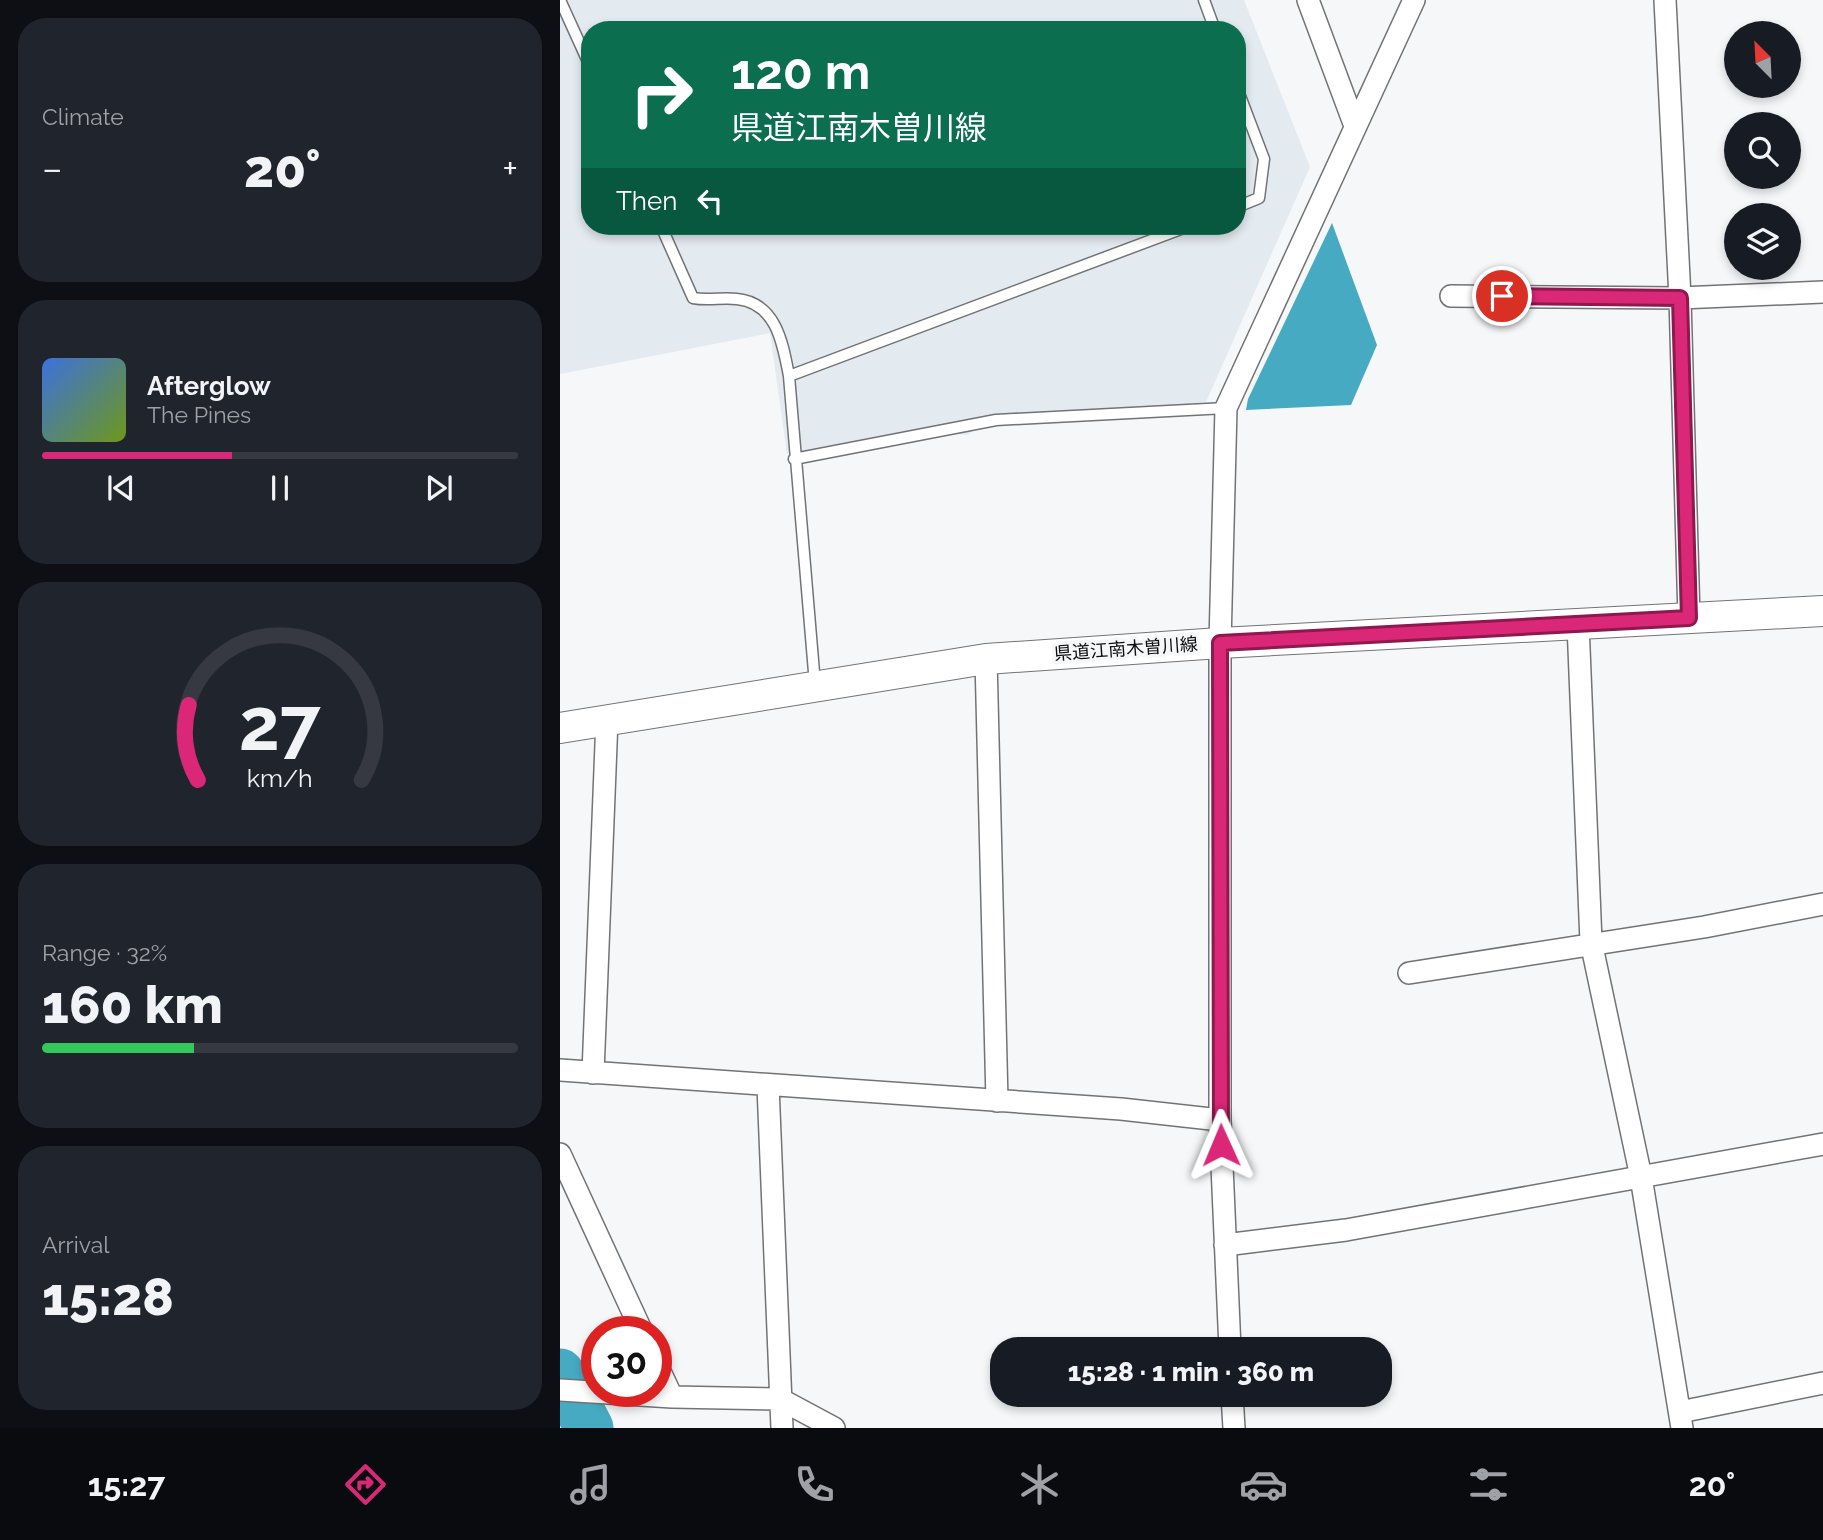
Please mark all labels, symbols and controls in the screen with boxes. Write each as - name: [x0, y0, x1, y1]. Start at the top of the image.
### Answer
- north arrow: [1724, 21, 1801, 98]
- map controls: [1724, 21, 1801, 280]
- text: 120 m: [731, 43, 870, 100]
- icon: right: [616, 49, 707, 140]
- text: Climate: [42, 103, 124, 130]
- text: 県道江南木曽川線: [731, 109, 987, 146]
- button: search: [1724, 112, 1801, 189]
- text: 20°: [244, 138, 321, 199]
- text: −: [42, 146, 62, 191]
- text: +: [502, 146, 518, 191]
- icon: left: [691, 182, 729, 220]
- text: Then: [616, 186, 677, 216]
- button: layers: [1724, 203, 1801, 280]
- pin: [1472, 266, 1532, 326]
- icon: arrive: [1483, 277, 1521, 315]
- text: Afterglow: [147, 371, 271, 401]
- text: The Pines: [147, 401, 251, 428]
- icon: previous: [102, 469, 140, 507]
- icon: pause: [261, 469, 299, 507]
- icon: next: [420, 469, 458, 507]
- street label: 県道江南木曽川線: [1053, 633, 1199, 664]
- text: 27: [239, 682, 321, 767]
- text: km/h: [247, 763, 313, 793]
- text: Range · 32%: [42, 939, 167, 966]
- text: 160 km: [42, 974, 223, 1035]
- position arrow: [1184, 1108, 1258, 1182]
- text: Arrival: [42, 1231, 109, 1258]
- text: 15:28: [42, 1266, 174, 1327]
- speed limit sign: 30: [581, 1316, 672, 1407]
- text: 15:28 · 1 min · 360 m: [1068, 1357, 1314, 1387]
- icon: directions: [341, 1460, 390, 1509]
- icon: music: [566, 1460, 615, 1509]
- icon: phone: [790, 1460, 839, 1509]
- icon: climate: [1015, 1460, 1064, 1509]
- icon: car: [1239, 1460, 1288, 1509]
- icon: filters: [1464, 1460, 1513, 1509]
- text: 15:27: [88, 1466, 165, 1503]
- text: 20°: [1689, 1466, 1735, 1503]

